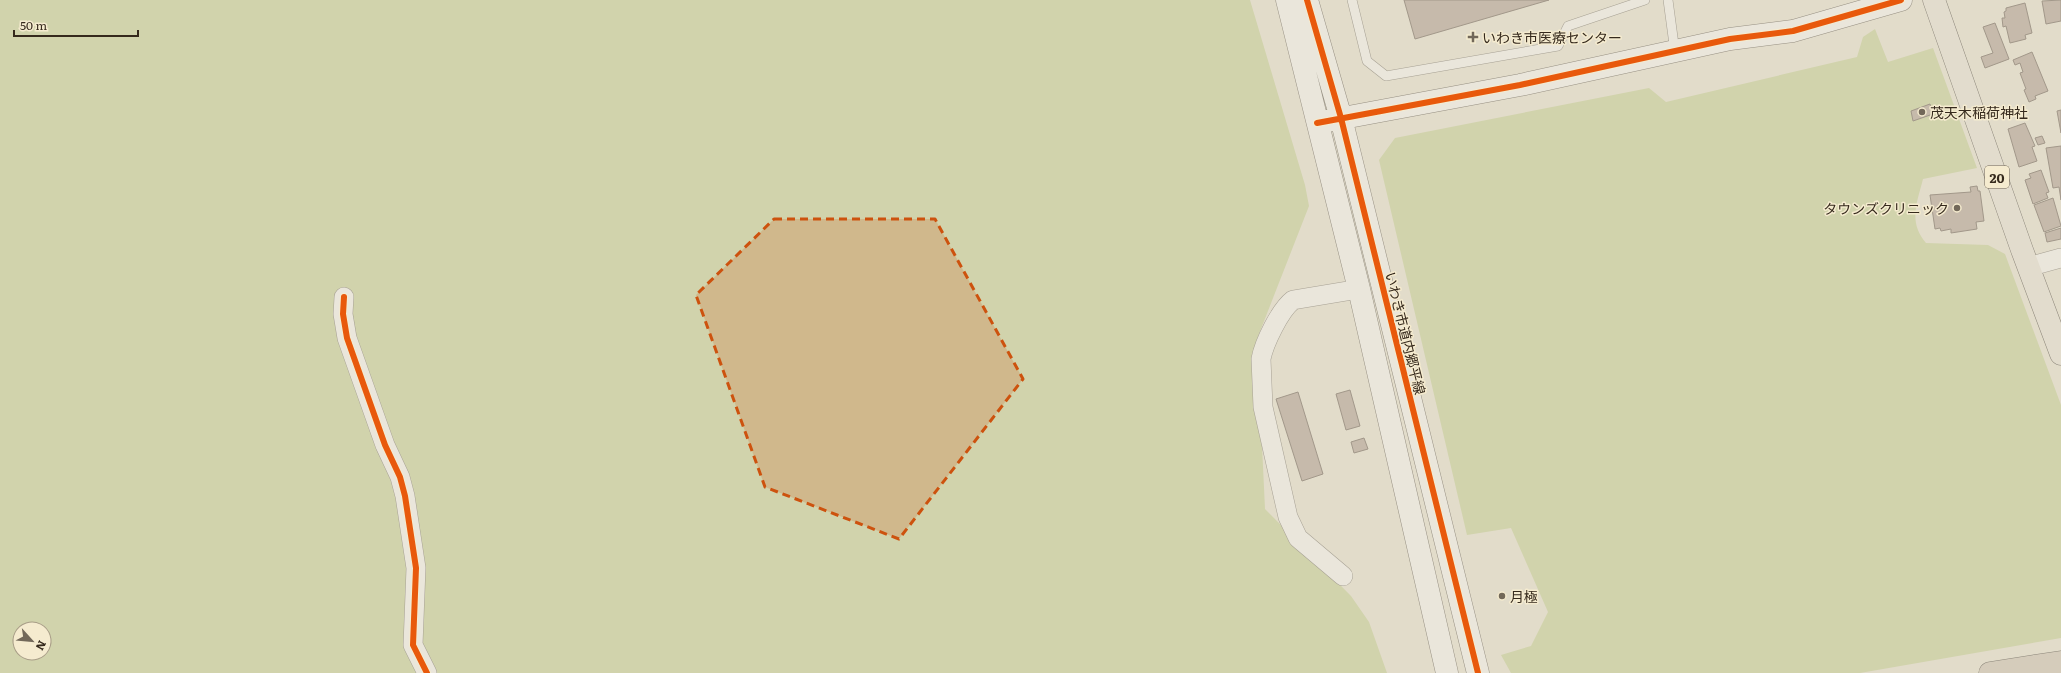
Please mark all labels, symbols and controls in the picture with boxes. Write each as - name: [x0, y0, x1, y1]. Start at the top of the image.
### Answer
- scale bar: [14, 12, 138, 38]
- text: 50 m: [20, 16, 47, 34]
- place label: いわき市医療センター: [1482, 27, 1622, 47]
- marker: いわき市医療センター: [1467, 31, 1479, 43]
- place label: 茂天木稲荷神社: [1930, 102, 2028, 122]
- marker: 茂天木稲荷神社: [1917, 107, 1927, 117]
- road number: 20: [1985, 166, 2009, 188]
- place label: タウンズクリニック: [1823, 198, 1949, 218]
- marker: タウンズクリニック: [1952, 203, 1962, 213]
- street label: いわき市道内郷平線: [1381, 269, 1431, 397]
- place label: 月極: [1510, 586, 1538, 606]
- marker: 月極: [1497, 591, 1507, 601]
- north arrow: [12, 621, 52, 661]
- text: N: [33, 638, 51, 654]

